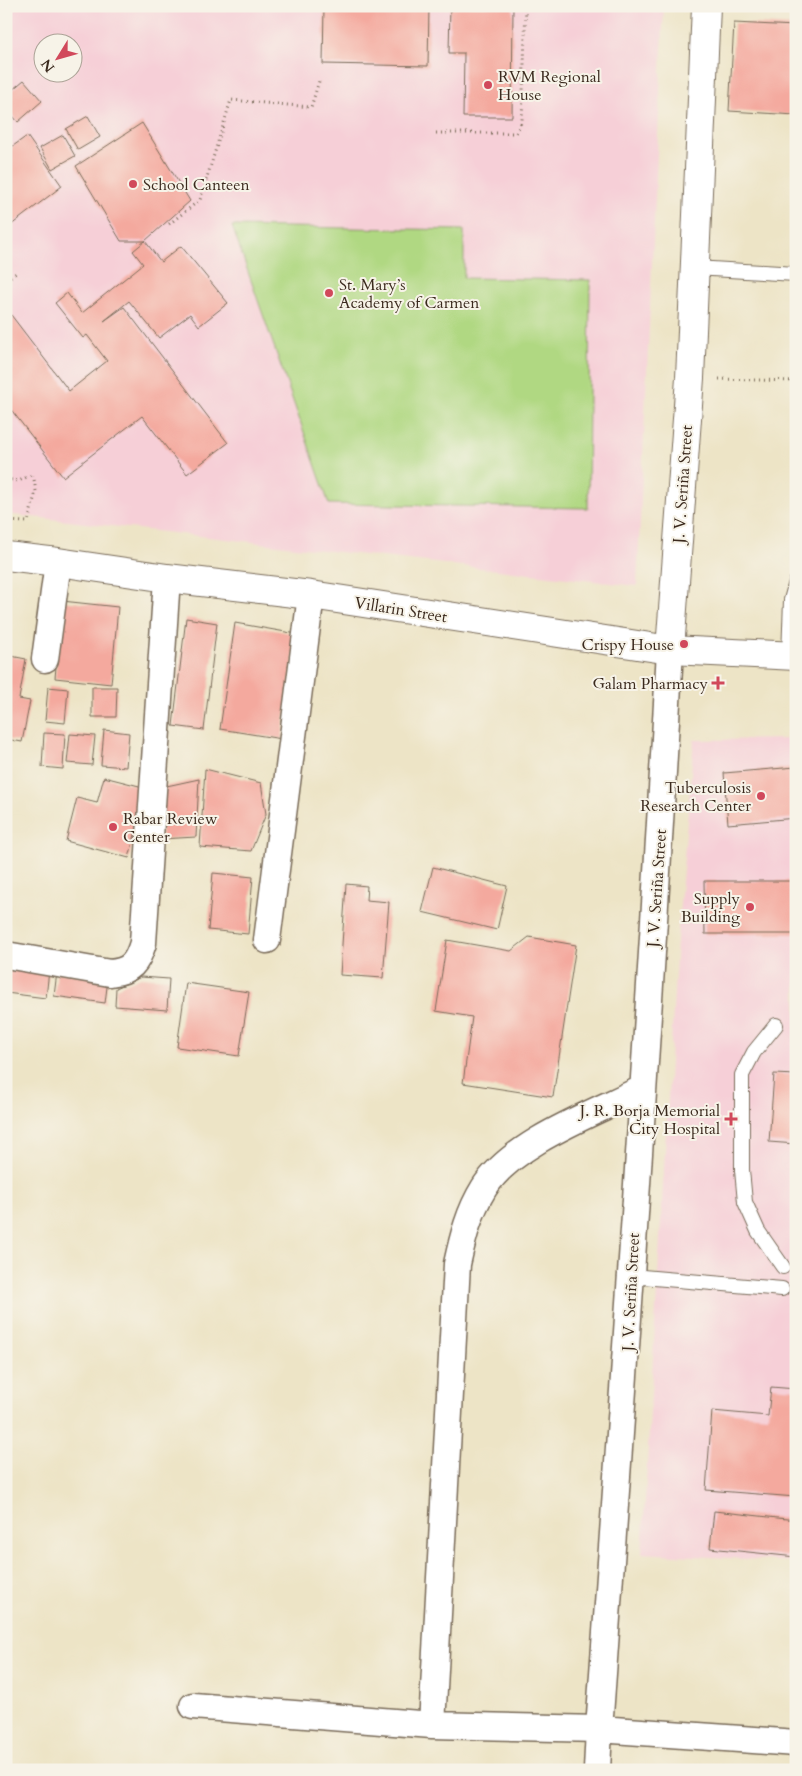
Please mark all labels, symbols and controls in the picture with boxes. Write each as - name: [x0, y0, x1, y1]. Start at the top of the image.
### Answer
- north arrow: [32, 32, 82, 82]
- text: N: [37, 55, 59, 76]
- place label: RVM Regional House: [498, 66, 601, 106]
- marker: RVM Regional House: [482, 79, 494, 91]
- place label: School Canteen: [143, 174, 250, 196]
- marker: School Canteen: [127, 178, 139, 190]
- place label: St. Mary’s Academy of Carmen: [339, 274, 479, 314]
- marker: St. Mary’s Academy of Carmen: [323, 287, 335, 299]
- street label: J. V. Seriña Street: [668, 424, 698, 546]
- street label: Villarin Street: [353, 592, 449, 628]
- place label: Crispy House: [581, 634, 674, 656]
- marker: Crispy House: [678, 638, 690, 650]
- place label: Galam Pharmacy: [592, 673, 709, 695]
- marker: Galam Pharmacy: [712, 677, 724, 689]
- place label: Tuberculosis Research Center: [640, 777, 751, 817]
- marker: Tuberculosis Research Center: [755, 790, 767, 802]
- place label: Rabar Review Center: [123, 808, 218, 848]
- marker: Rabar Review Center: [107, 821, 119, 833]
- street label: J. V. Seriña Street: [642, 828, 672, 950]
- place label: Supply Building: [681, 888, 741, 928]
- marker: Supply Building: [744, 901, 756, 913]
- place label: J. R. Borja Memorial City Hospital: [578, 1100, 720, 1140]
- marker: J. R. Borja Memorial City Hospital: [724, 1112, 738, 1126]
- street label: J. V. Seriña Street: [617, 1232, 645, 1354]

